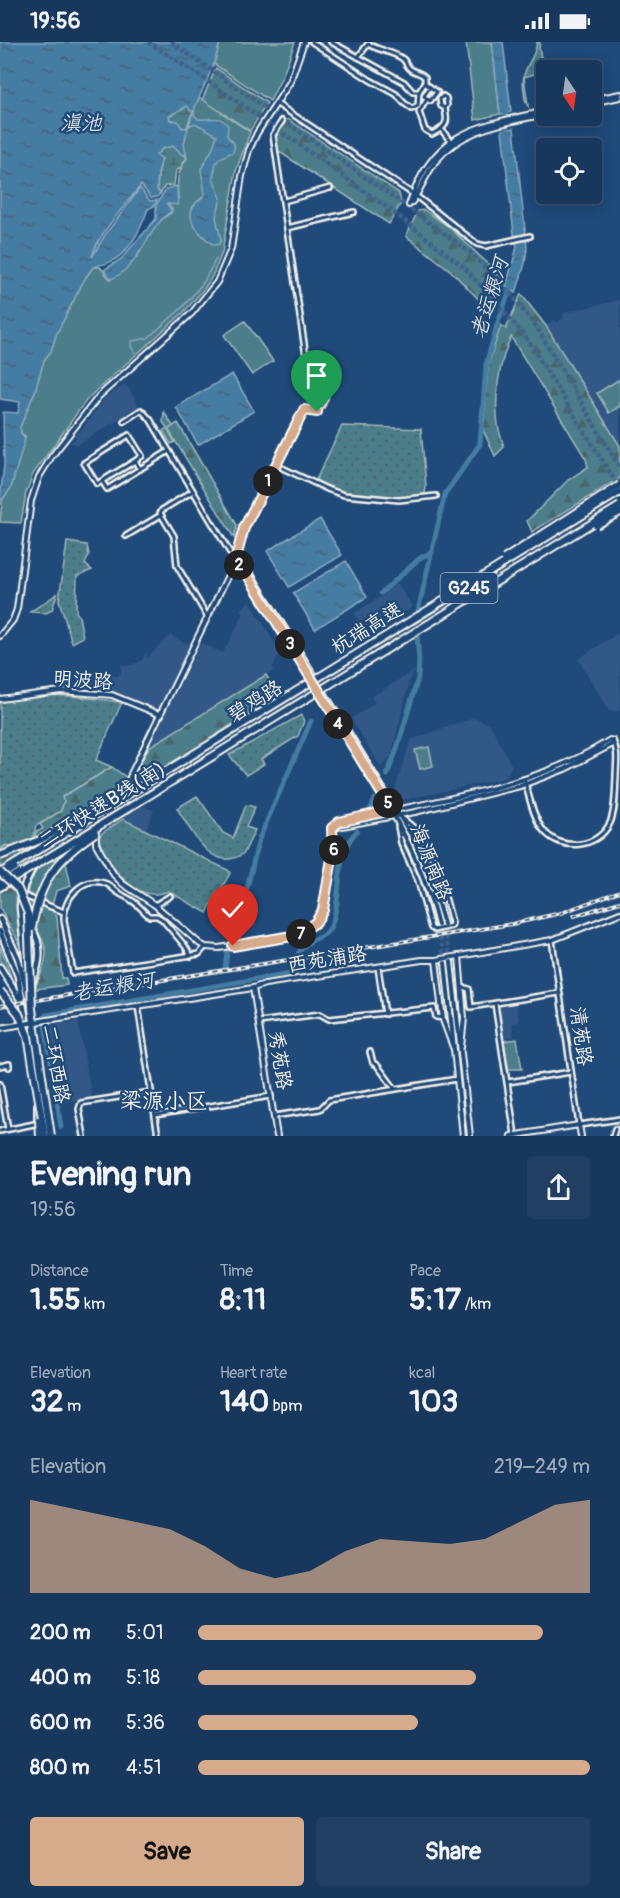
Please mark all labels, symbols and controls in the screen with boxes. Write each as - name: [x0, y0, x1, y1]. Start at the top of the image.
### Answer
- text: 19:56: [30, 7, 81, 35]
- north arrow: [536, 60, 602, 126]
- map controls: [536, 60, 602, 204]
- water label: 滇池: [60, 110, 103, 137]
- button: locate: [536, 138, 602, 204]
- water label: 老运粮河: [465, 251, 516, 342]
- pin: [291, 350, 342, 412]
- icon: arrive: [300, 359, 333, 392]
- pin: 1: [253, 466, 283, 496]
- text: 1: [265, 471, 271, 491]
- pin: 2: [224, 550, 254, 580]
- text: 2: [235, 555, 243, 575]
- road number: G245: [440, 573, 498, 603]
- street label: 杭瑞高速: [326, 596, 408, 660]
- pin: 3: [275, 629, 305, 659]
- text: 3: [286, 634, 294, 654]
- street label: 明波路: [52, 665, 115, 695]
- street label: 碧鸡路: [223, 674, 288, 727]
- pin: 4: [323, 709, 353, 739]
- text: 4: [333, 714, 343, 734]
- street label: 二环快速B线(南): [34, 756, 170, 854]
- pin: 5: [373, 788, 403, 818]
- text: 5: [384, 793, 392, 813]
- street label: 海源南路: [404, 820, 458, 905]
- pin: 6: [319, 835, 349, 865]
- text: 6: [329, 840, 339, 860]
- pin: [207, 884, 258, 946]
- icon: check: [216, 893, 249, 926]
- pin: 7: [286, 919, 316, 949]
- text: 7: [297, 924, 305, 944]
- street label: 西苑浦路: [286, 940, 369, 978]
- water label: 老运粮河: [69, 966, 160, 1008]
- street label: 清苑路: [564, 1005, 598, 1068]
- street label: 二环西路: [37, 1022, 75, 1107]
- street label: 秀苑路: [263, 1028, 297, 1093]
- district label: 梁源小区: [120, 1087, 208, 1115]
- text: Evening run: [30, 1154, 191, 1195]
- button: share: [527, 1156, 590, 1219]
- text: 19:56: [30, 1197, 76, 1222]
- text: Distance: [30, 1261, 89, 1281]
- text: Time: [220, 1261, 253, 1281]
- text: Pace: [409, 1261, 441, 1281]
- text: 1.55: [30, 1281, 81, 1318]
- text: 8:11: [220, 1281, 266, 1318]
- text: 5:17: [409, 1281, 461, 1318]
- text: km: [81, 1294, 105, 1314]
- text: /km: [461, 1294, 491, 1314]
- text: Elevation: [30, 1363, 91, 1383]
- text: Heart rate: [220, 1363, 287, 1383]
- text: kcal: [409, 1363, 435, 1383]
- text: 32: [30, 1383, 64, 1420]
- text: 140: [220, 1383, 269, 1420]
- text: 103: [409, 1383, 458, 1420]
- text: m: [64, 1396, 81, 1416]
- text: bpm: [269, 1396, 302, 1416]
- text: Elevation: [30, 1454, 106, 1479]
- text: 219–249 m: [494, 1454, 590, 1479]
- text: 200 m: [30, 1620, 91, 1645]
- text: 5:01: [126, 1620, 164, 1645]
- text: 400 m: [30, 1665, 91, 1690]
- text: 5:18: [126, 1665, 160, 1690]
- text: 600 m: [30, 1710, 91, 1735]
- text: 5:36: [126, 1710, 165, 1735]
- text: 800 m: [30, 1755, 90, 1780]
- text: 4:51: [126, 1755, 162, 1780]
- button: Save: [30, 1817, 304, 1886]
- button: Share: [316, 1817, 590, 1886]

